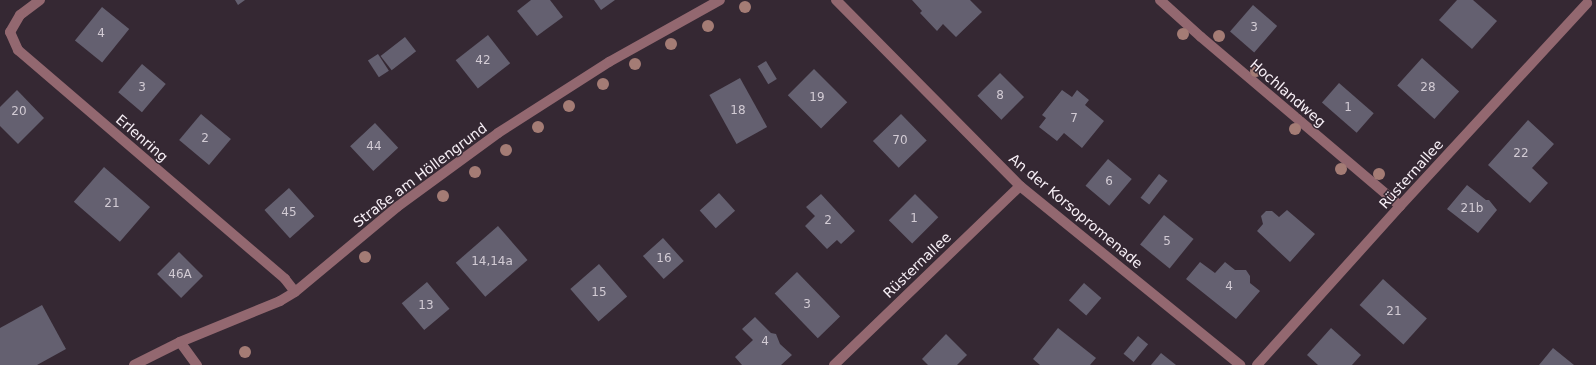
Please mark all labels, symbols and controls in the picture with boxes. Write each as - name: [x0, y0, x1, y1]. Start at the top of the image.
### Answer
- house number: 3: [1250, 21, 1258, 35]
- house number: 4: [97, 27, 105, 41]
- house number: 42: [475, 54, 491, 68]
- street label: Hochlandweg: [1247, 56, 1329, 130]
- house number: 3: [138, 81, 146, 95]
- house number: 28: [1420, 81, 1436, 95]
- house number: 8: [996, 89, 1004, 103]
- house number: 19: [809, 91, 825, 105]
- house number: 1: [1344, 101, 1352, 115]
- house number: 18: [730, 104, 746, 118]
- house number: 20: [11, 105, 27, 119]
- street label: Erlenring: [113, 111, 171, 165]
- house number: 7: [1070, 112, 1078, 126]
- street label: Straße am Höllengrund: [350, 119, 490, 231]
- house number: 2: [201, 132, 209, 146]
- house number: 70: [892, 134, 908, 148]
- street label: Rüsternallee: [1376, 136, 1446, 212]
- house number: 44: [366, 140, 382, 154]
- house number: 22: [1513, 147, 1529, 161]
- street label: An der Korsopromenade: [1006, 150, 1146, 272]
- house number: 6: [1105, 175, 1113, 189]
- house number: 21: [104, 197, 120, 211]
- house number: 21b: [1461, 202, 1483, 216]
- house number: 45: [281, 206, 297, 220]
- house number: 1: [910, 212, 918, 226]
- house number: 2: [824, 214, 832, 228]
- street label: Rüsternallee: [880, 229, 954, 301]
- house number: 5: [1163, 235, 1171, 249]
- house number: 16: [656, 252, 672, 266]
- house number: 14,14a: [471, 255, 513, 269]
- house number: 46A: [168, 268, 192, 282]
- house number: 4: [1225, 280, 1233, 294]
- house number: 15: [591, 286, 607, 300]
- house number: 3: [803, 298, 811, 312]
- house number: 13: [418, 299, 434, 313]
- house number: 21: [1386, 305, 1402, 319]
- house number: 4: [761, 335, 769, 349]

